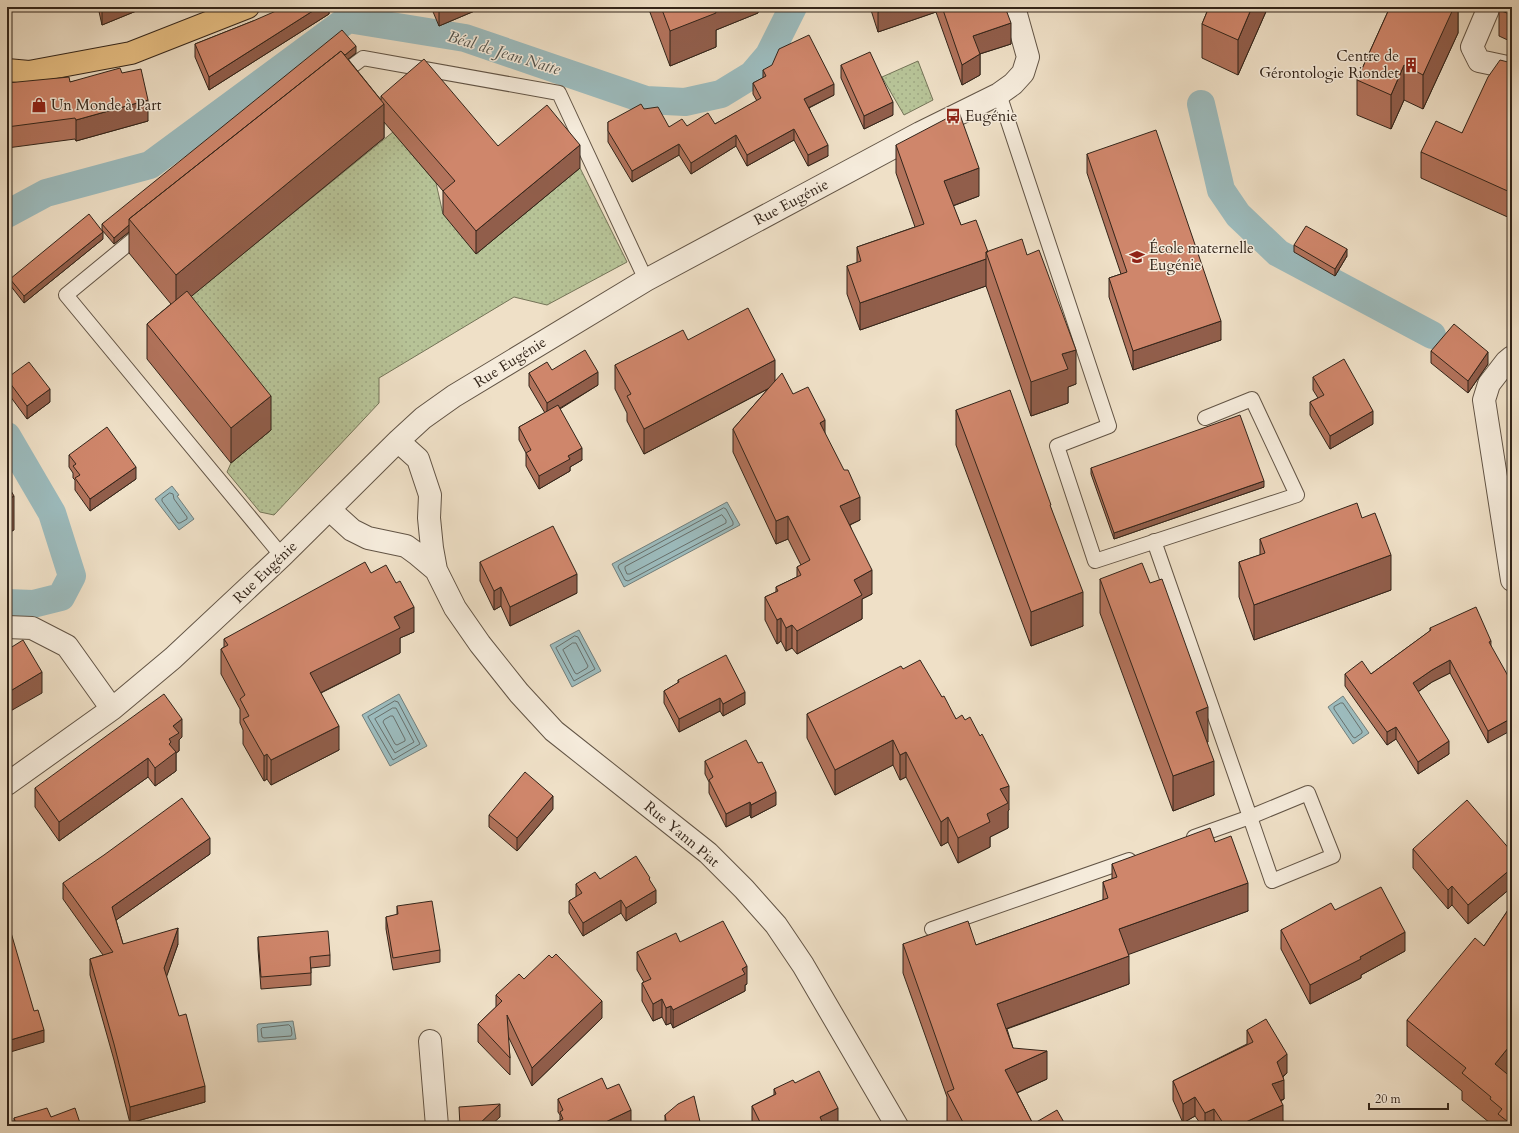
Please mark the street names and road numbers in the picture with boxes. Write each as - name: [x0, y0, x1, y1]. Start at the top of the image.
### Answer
- street label: Rue Eugénie: [750, 174, 832, 230]
- street label: Rue Eugénie: [470, 332, 550, 392]
- street label: Rue Eugénie: [229, 536, 301, 608]
- street label: Rue Yann Piat: [640, 797, 724, 872]

